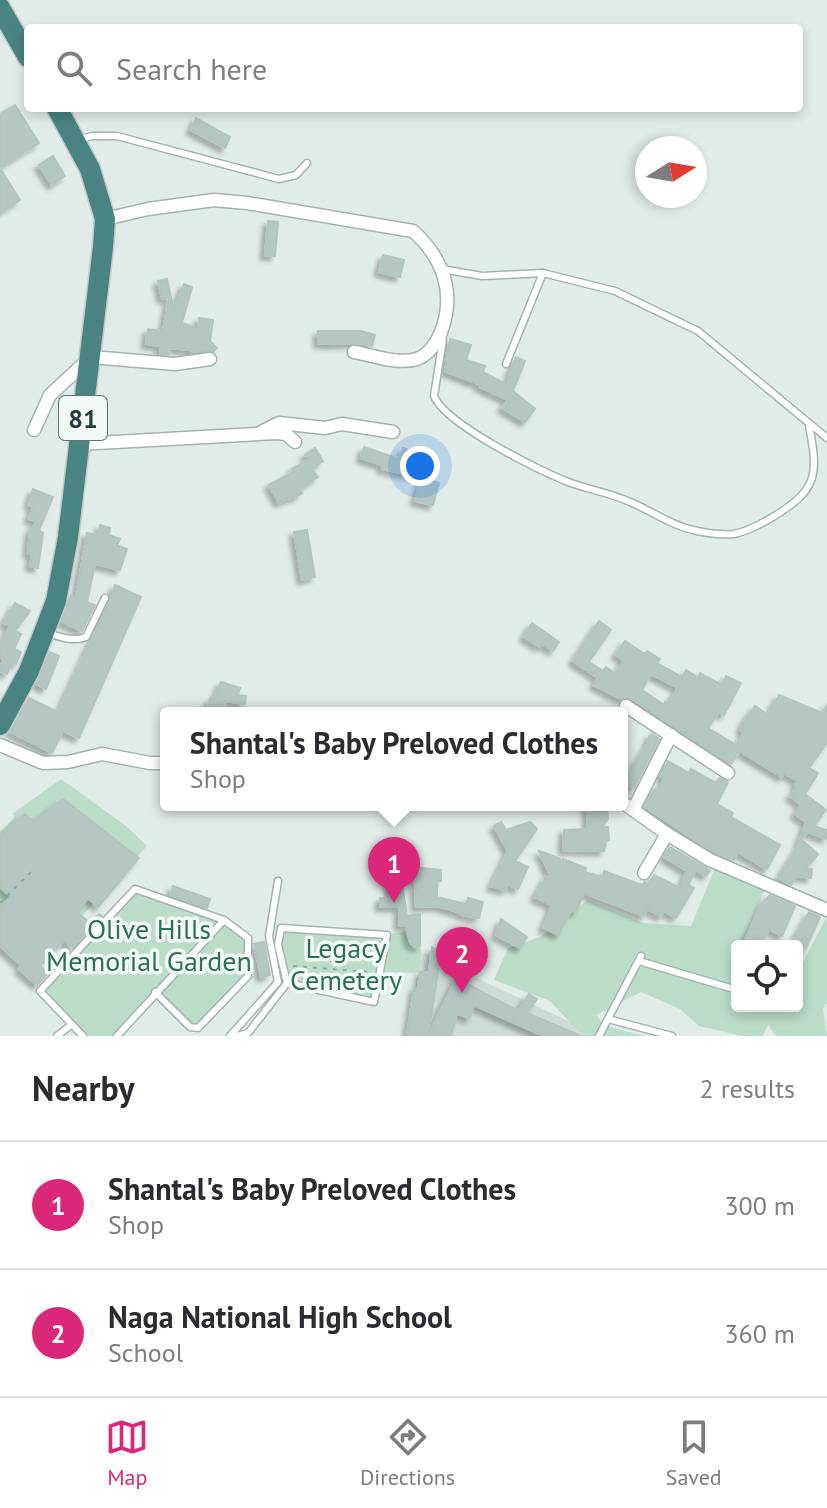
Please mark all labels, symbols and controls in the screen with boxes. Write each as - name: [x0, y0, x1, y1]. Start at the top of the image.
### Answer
- search box: [24, 24, 803, 112]
- icon: search: [52, 46, 96, 90]
- text: Search here: [116, 49, 267, 88]
- north arrow: [635, 136, 707, 208]
- road number: 81: [59, 396, 107, 440]
- your location: [400, 446, 440, 486]
- popup: [160, 707, 628, 811]
- text: Shantal's Baby Preloved Clothes: [190, 723, 598, 762]
- text: Shop: [190, 762, 246, 795]
- pin: 1: [368, 837, 420, 903]
- park label: Olive Hills Memorial Garden: [46, 910, 252, 979]
- pin: 2: [436, 927, 488, 993]
- park label: Legacy Cemetery: [290, 929, 402, 998]
- map controls: [731, 940, 803, 1012]
- button: locate: [731, 940, 803, 1012]
- text: Nearby: [32, 1066, 134, 1110]
- text: 2 results: [700, 1072, 795, 1105]
- text: Shantal's Baby Preloved Clothes: [108, 1169, 516, 1208]
- text: 1: [51, 1189, 65, 1222]
- text: 300 m: [724, 1189, 795, 1222]
- text: Shop: [108, 1208, 164, 1241]
- text: Naga National High School: [108, 1297, 452, 1336]
- text: 2: [51, 1317, 65, 1350]
- text: 360 m: [724, 1317, 795, 1350]
- text: School: [108, 1336, 183, 1369]
- tab: Map: [105, 1415, 149, 1491]
- tab: Directions: [360, 1415, 455, 1491]
- tab: Saved: [666, 1415, 722, 1491]

